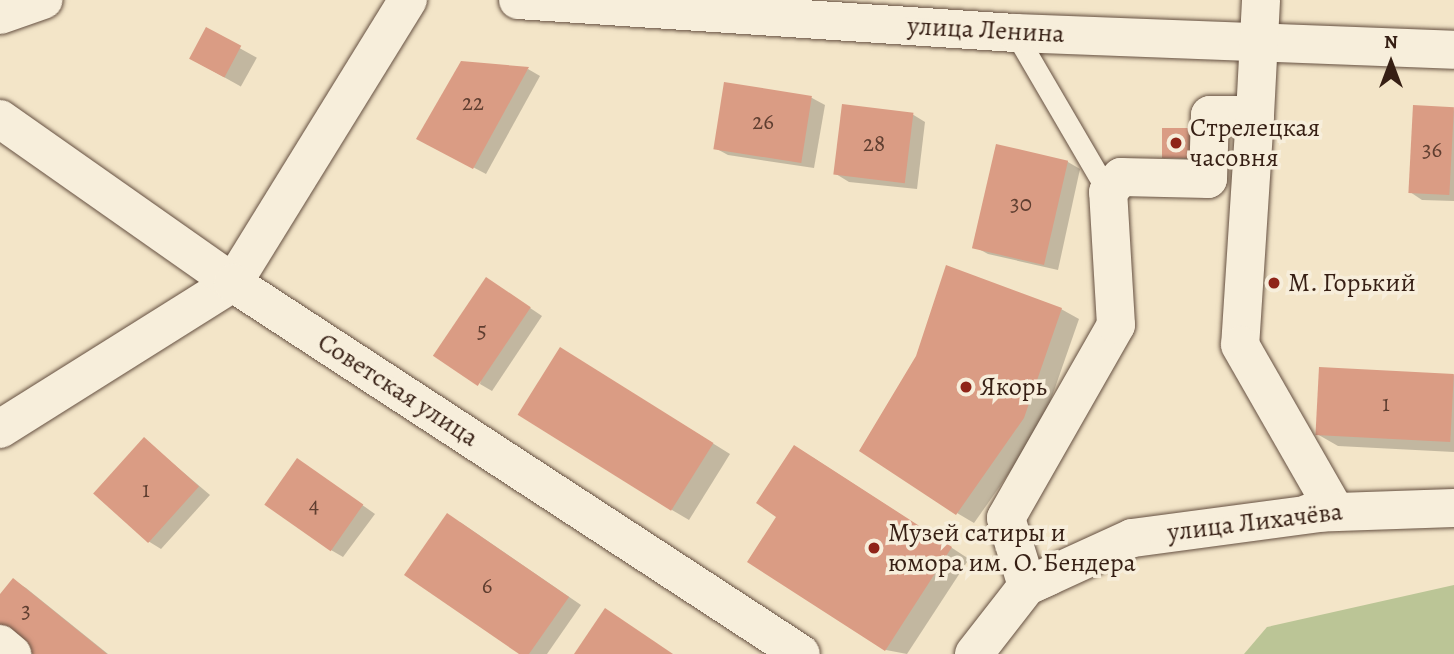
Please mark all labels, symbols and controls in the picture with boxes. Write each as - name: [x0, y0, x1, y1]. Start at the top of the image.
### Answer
- street label: улица Ленина: [907, 10, 1065, 50]
- north arrow: [1356, 28, 1426, 98]
- text: N: [1384, 29, 1398, 55]
- house number: 22: [462, 89, 484, 117]
- house number: 26: [752, 108, 774, 136]
- place label: Стрелецкая часовня: [1190, 112, 1320, 174]
- house number: 28: [863, 130, 885, 158]
- marker: Стрелецкая часовня: [1168, 135, 1184, 151]
- house number: 36: [1422, 136, 1442, 164]
- house number: 30: [1010, 190, 1032, 218]
- place label: М. Горький: [1288, 267, 1416, 299]
- marker: М. Горький: [1266, 275, 1282, 291]
- house number: 5: [477, 317, 487, 345]
- street label: Советская улица: [312, 327, 484, 453]
- place label: Якорь: [980, 371, 1047, 403]
- marker: Якорь: [958, 379, 974, 395]
- house number: 1: [1382, 390, 1390, 418]
- house number: 1: [142, 476, 150, 504]
- house number: 4: [309, 491, 319, 519]
- street label: улица Лихачёва: [1166, 496, 1344, 548]
- place label: Музей сатиры и юмора им. О. Бендера: [888, 517, 1137, 578]
- marker: Музей сатиры и юмора им. О. Бендера: [866, 540, 882, 556]
- house number: 6: [482, 572, 492, 600]
- house number: 3: [21, 597, 31, 625]

